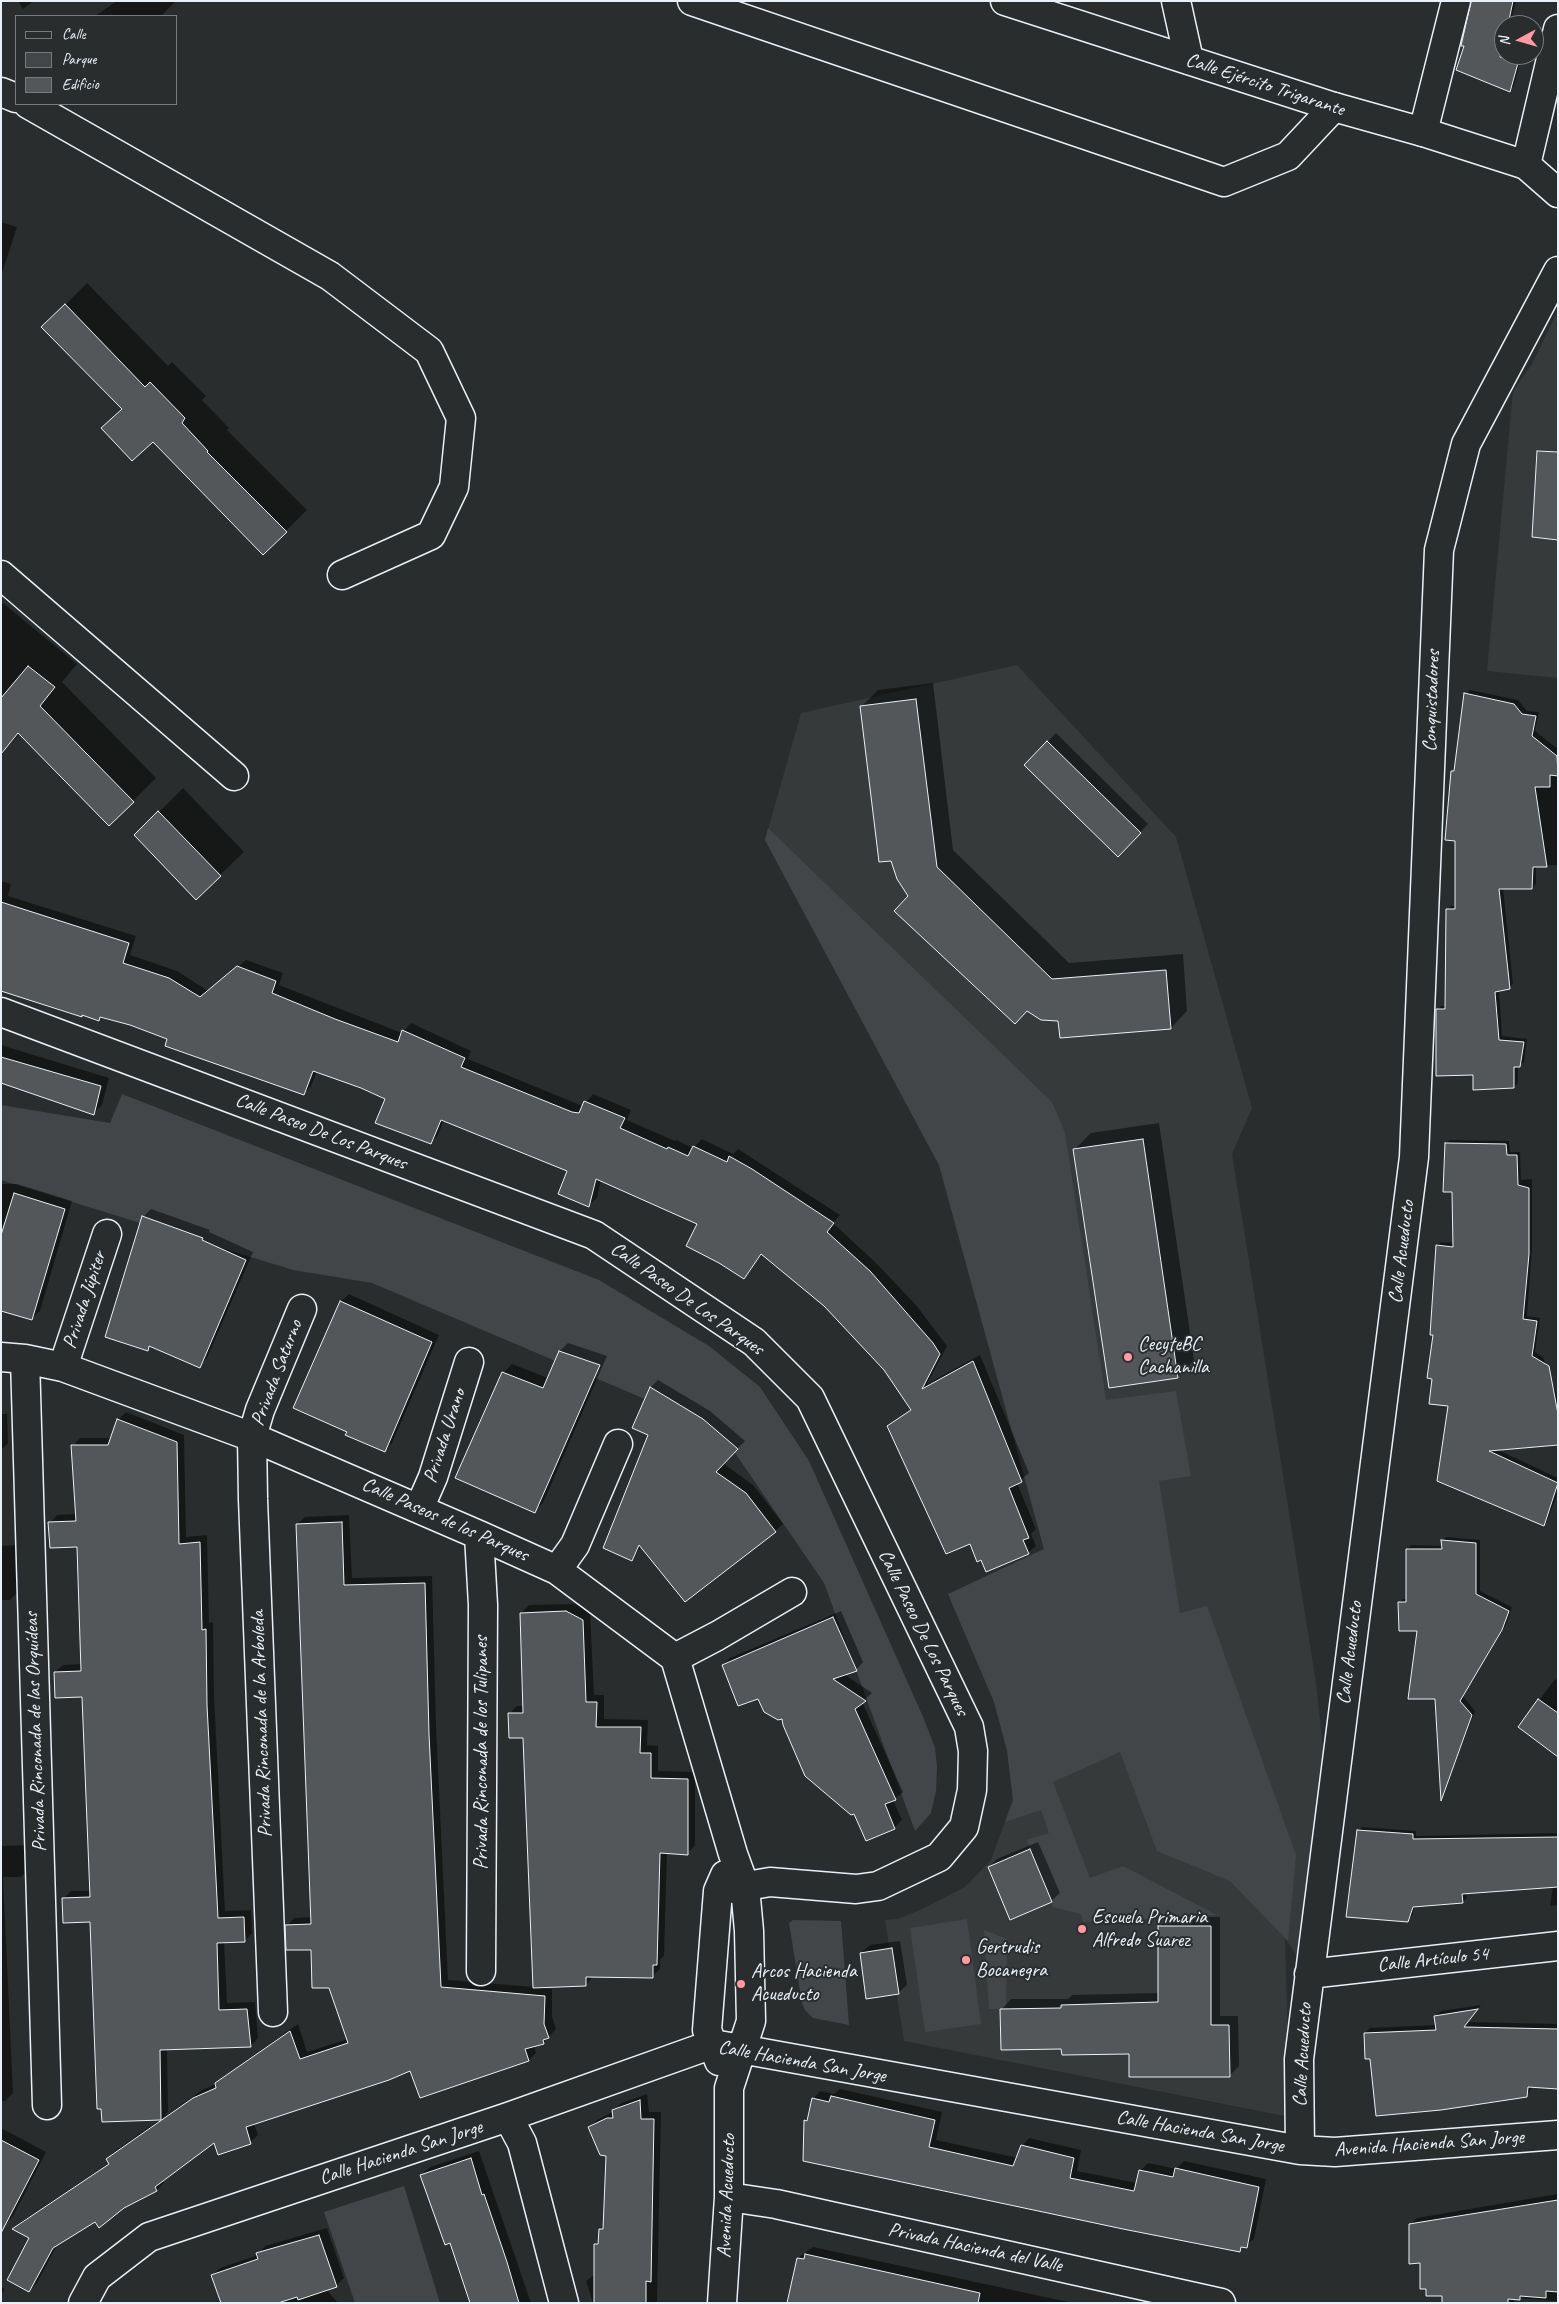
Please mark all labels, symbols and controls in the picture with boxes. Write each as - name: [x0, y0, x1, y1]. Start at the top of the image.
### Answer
- legend: [15, 15, 178, 105]
- north arrow: [1494, 15, 1544, 65]
- text: Calle: [62, 25, 86, 44]
- text: N: [1496, 36, 1513, 47]
- street label: Calle Ejército Trigarante: [1183, 48, 1347, 122]
- text: Parque: [62, 50, 96, 69]
- text: Edificio: [62, 75, 99, 94]
- street label: Conquistadores: [1418, 650, 1446, 752]
- street label: Calle Paseo De Los Parques: [232, 1088, 410, 1176]
- street label: Calle Acueducto: [1384, 1199, 1420, 1305]
- street label: Calle Paseo De Los Parques: [606, 1237, 768, 1361]
- street label: Privada Júpiter: [58, 1248, 112, 1352]
- street label: Privada Saturno: [246, 1317, 308, 1429]
- place label: CecyteBC Cachanilla: [1138, 1333, 1209, 1380]
- marker: CecyteBC Cachanilla: [1122, 1351, 1134, 1363]
- street label: Privada Urano: [419, 1386, 471, 1486]
- street label: Calle Paseos de los Parques: [358, 1473, 532, 1567]
- street label: Calle Paseo De Los Parques: [872, 1546, 974, 1720]
- street label: Calle Acueducto: [1332, 1600, 1368, 1706]
- street label: Privada Rinconada de la Arboleda: [246, 1610, 278, 1838]
- street label: Privada Rinconada de las Orquídeas: [20, 1612, 52, 1852]
- street label: Privada Rinconada de los Tulipanes: [470, 1636, 494, 1870]
- place label: Escuela Primaria Alfredo Suarez: [1092, 1906, 1207, 1953]
- marker: Escuela Primaria Alfredo Suarez: [1076, 1923, 1088, 1935]
- place label: Gertrudis Bocanegra: [976, 1936, 1047, 1983]
- street label: Calle Artículo 54: [1376, 1942, 1490, 1978]
- marker: Gertrudis Bocanegra: [960, 1954, 972, 1966]
- place label: Arcos Hacienda Acueducto: [751, 1960, 857, 2007]
- marker: Arcos Hacienda Acueducto: [735, 1978, 747, 1990]
- street label: Calle Acueducto: [1288, 2003, 1318, 2107]
- street label: Calle Hacienda San Jorge: [716, 2035, 888, 2089]
- street label: Calle Hacienda San Jorge: [1114, 2105, 1286, 2159]
- street label: Calle Hacienda San Jorge: [316, 2115, 486, 2191]
- street label: Avenida Hacienda San Jorge: [1333, 2125, 1525, 2163]
- street label: Avenida Acueducto: [713, 2134, 741, 2258]
- street label: Privada Hacienda del Valle: [886, 2218, 1064, 2278]

